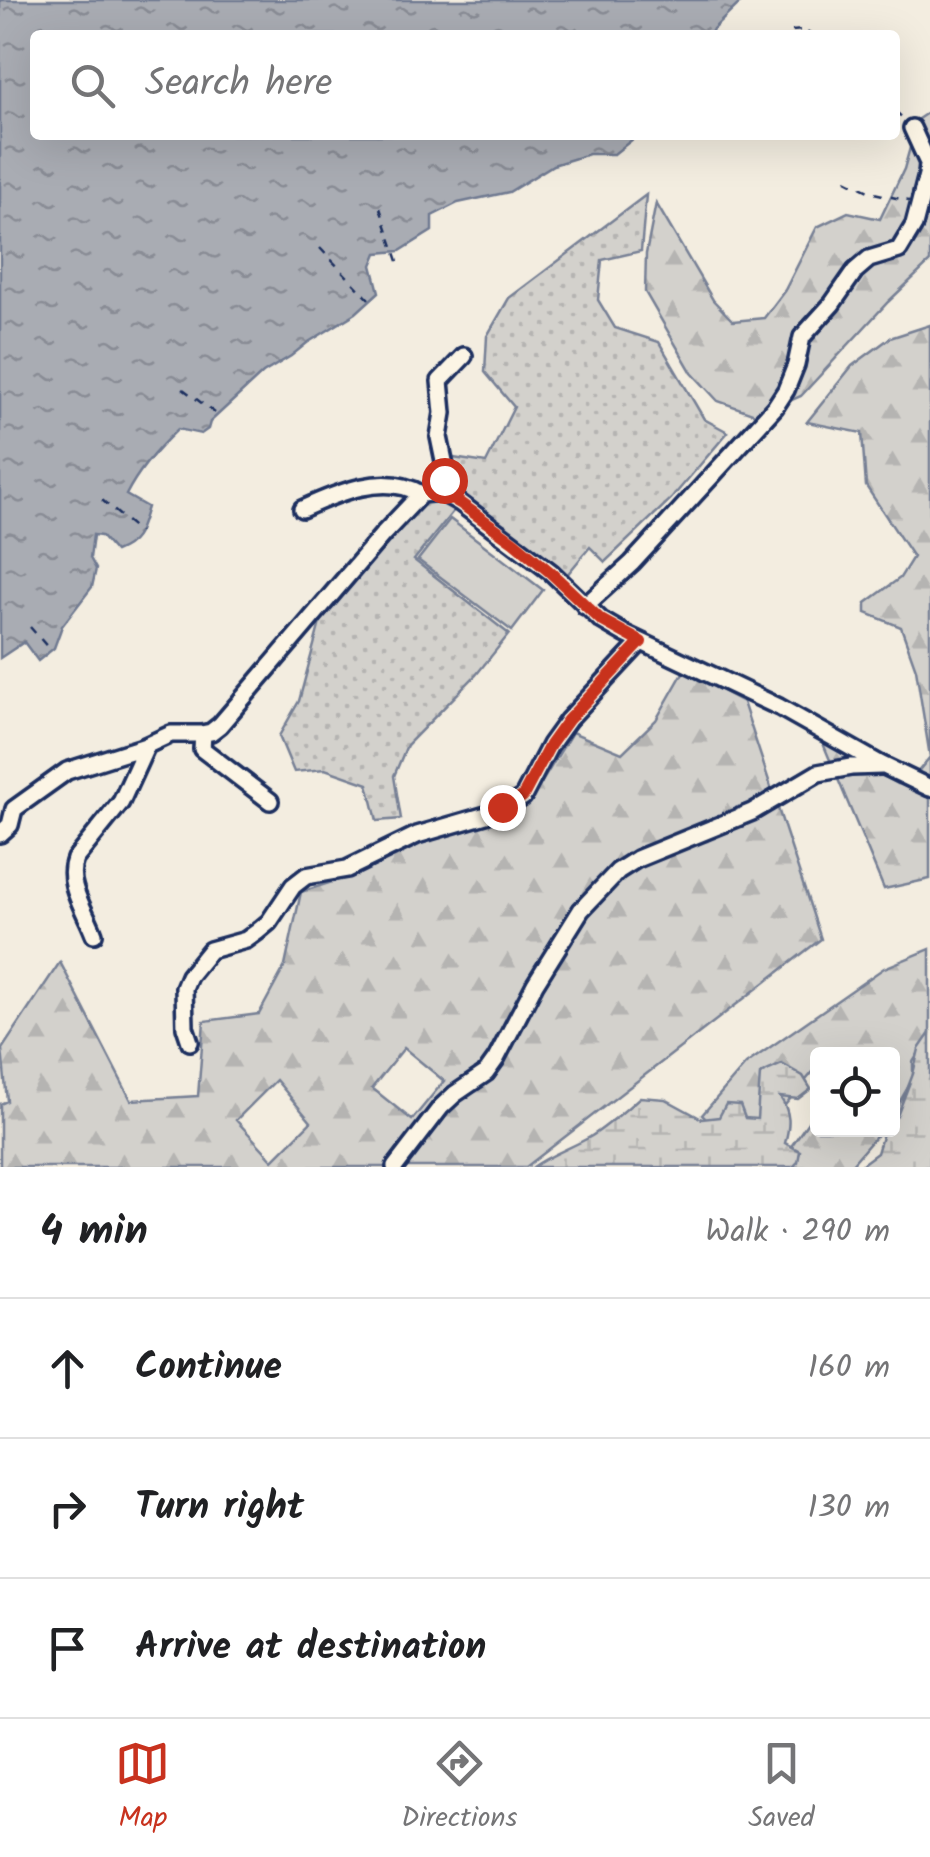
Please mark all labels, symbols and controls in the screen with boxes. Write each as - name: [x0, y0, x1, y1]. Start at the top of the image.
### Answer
- search box: [30, 30, 900, 140]
- text: Search here: [145, 55, 332, 115]
- icon: search: [65, 58, 120, 113]
- route start: [422, 458, 468, 504]
- route end: [480, 785, 526, 831]
- map controls: [810, 1047, 900, 1137]
- button: locate: [810, 1047, 900, 1137]
- text: 4 min: [40, 1199, 148, 1266]
- text: Walk · 290 m: [705, 1207, 890, 1258]
- text: Continue: [135, 1338, 282, 1398]
- icon: ahead: [40, 1341, 95, 1396]
- text: 160 m: [808, 1343, 890, 1394]
- text: Turn right: [135, 1478, 304, 1538]
- icon: right: [40, 1481, 95, 1536]
- text: 130 m: [807, 1483, 890, 1534]
- text: Arrive at destination: [135, 1618, 486, 1678]
- icon: arrive: [40, 1621, 95, 1676]
- tab: Map: [115, 1736, 170, 1841]
- tab: Directions: [401, 1736, 517, 1841]
- tab: Saved: [748, 1736, 815, 1841]

